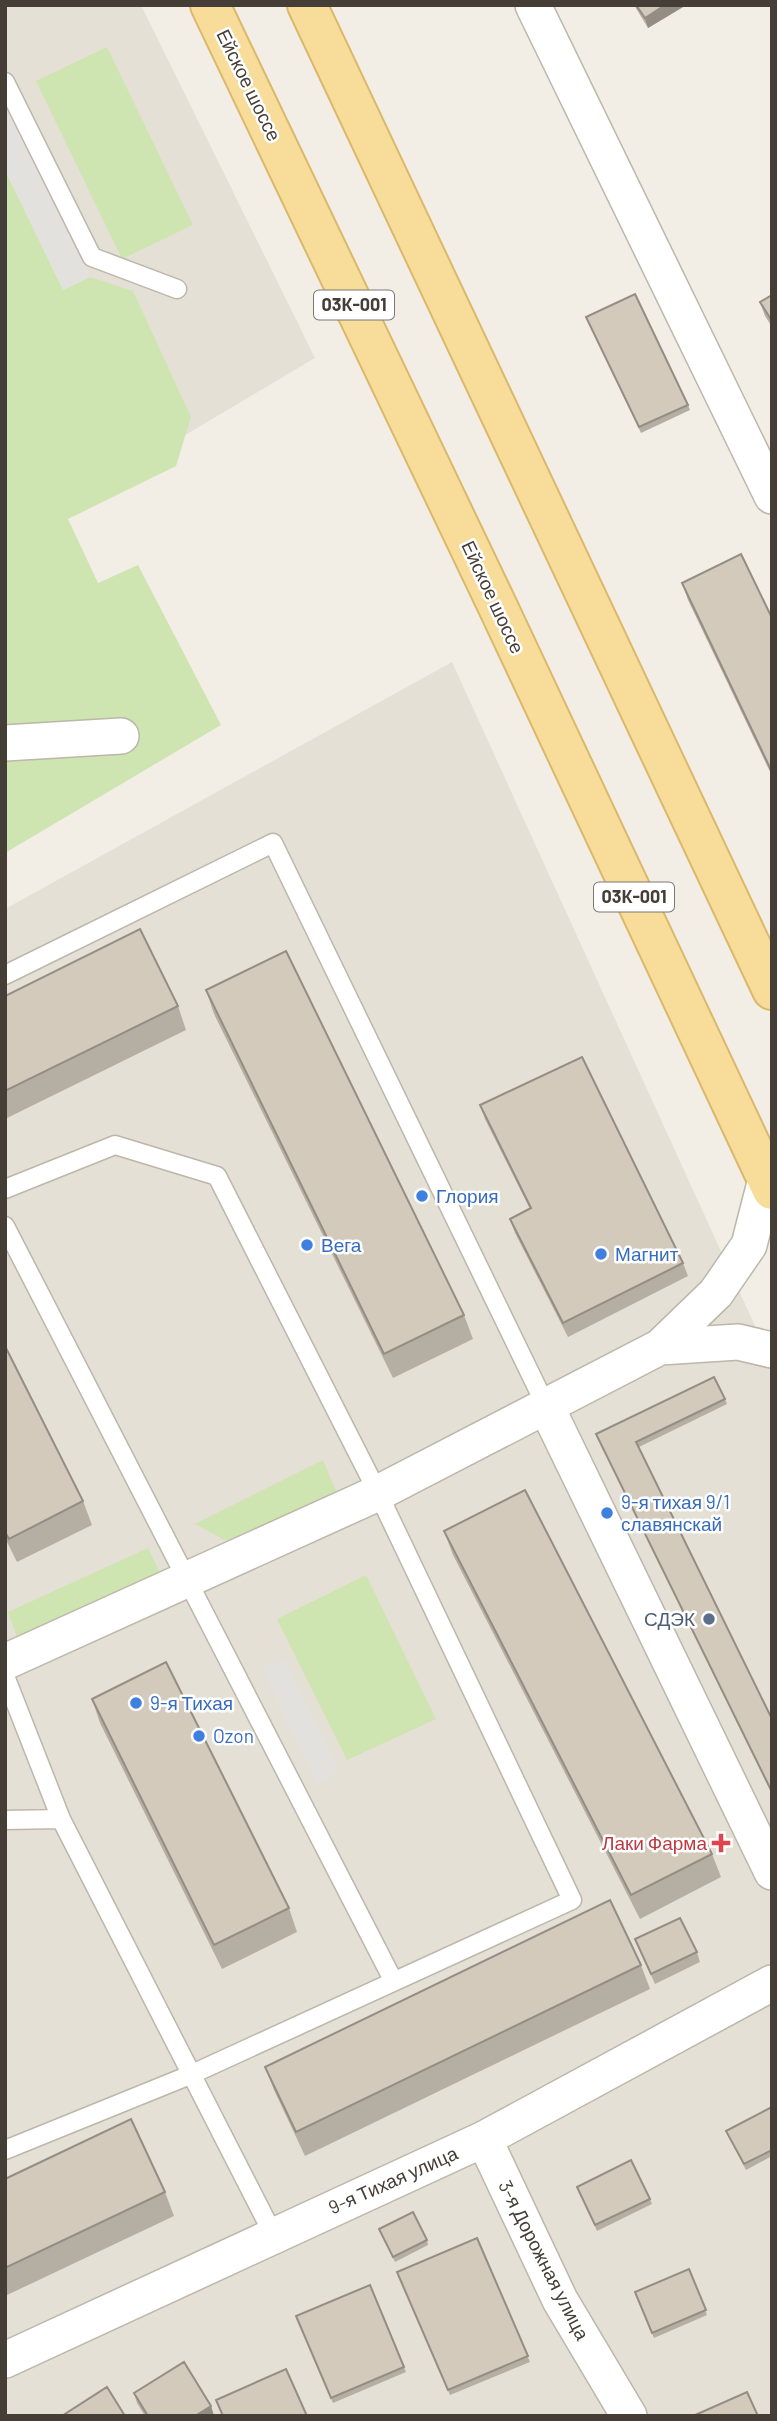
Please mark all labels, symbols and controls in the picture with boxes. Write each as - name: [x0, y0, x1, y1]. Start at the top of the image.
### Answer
- street label: Ейское шоссе: [212, 25, 286, 144]
- road number: 03К-001: [314, 290, 394, 320]
- street label: Ейское шоссе: [457, 537, 530, 657]
- road number: 03К-001: [594, 882, 674, 912]
- place label: Глория: [436, 1184, 499, 1207]
- marker: Глория: [414, 1188, 430, 1204]
- place label: Вега: [321, 1233, 362, 1256]
- marker: Вега: [299, 1237, 315, 1253]
- place label: Магнит: [615, 1242, 679, 1265]
- marker: Магнит: [593, 1246, 609, 1262]
- place label: 9-я тихая 9/1 славянскай: [621, 1490, 730, 1535]
- marker: 9-я тихая 9/1 славянскай: [599, 1505, 615, 1521]
- place label: СДЭК: [644, 1607, 695, 1630]
- marker: СДЭК: [701, 1611, 717, 1627]
- place label: 9-я Тихая: [150, 1691, 233, 1714]
- marker: 9-я Тихая: [128, 1695, 144, 1711]
- place label: Ozon: [213, 1724, 254, 1747]
- marker: Ozon: [191, 1728, 207, 1744]
- place label: Лаки Фарма: [602, 1831, 707, 1854]
- marker: Лаки Фарма: [713, 1835, 729, 1851]
- street label: 9-я Тихая улица: [325, 2141, 461, 2218]
- street label: 3-я Дорожная улица: [494, 2176, 595, 2344]

